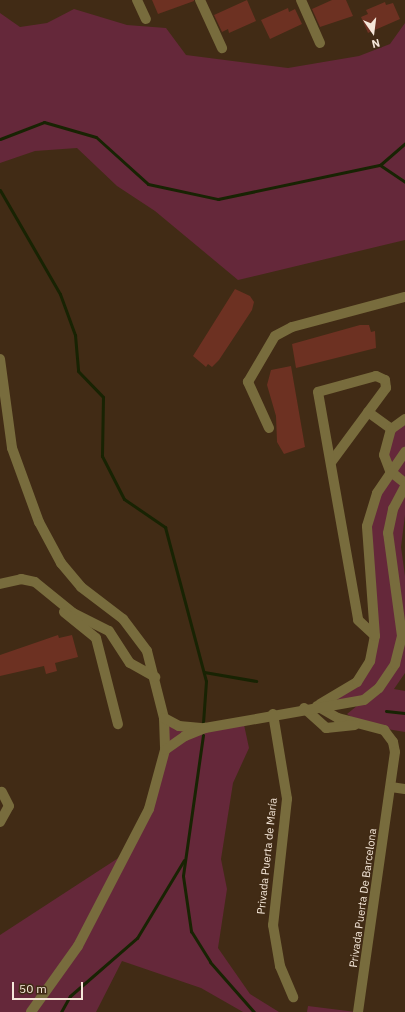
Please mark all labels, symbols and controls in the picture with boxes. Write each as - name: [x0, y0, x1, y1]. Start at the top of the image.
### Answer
- north arrow: [353, 12, 393, 52]
- text: N: [370, 36, 381, 51]
- street label: Privada Puerta de María: [254, 797, 280, 915]
- street label: Privada Puerta De Barcelona: [347, 827, 379, 969]
- scale bar: [14, 974, 85, 1000]
- text: 50 m: [19, 981, 47, 996]

